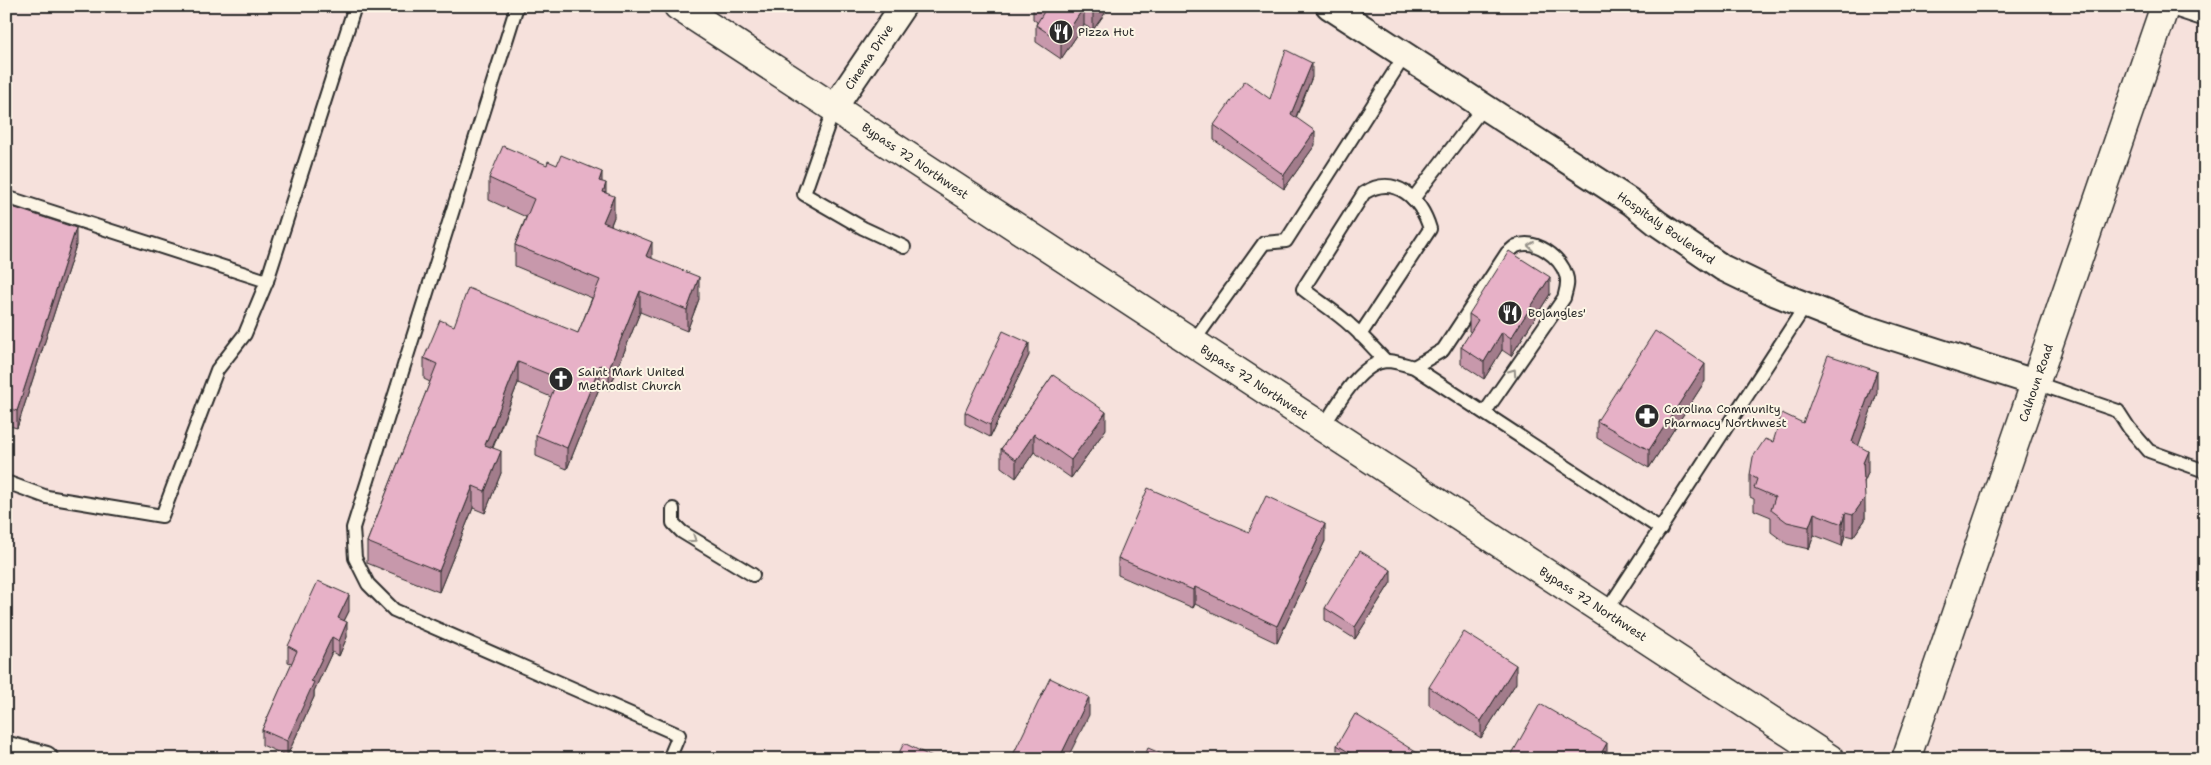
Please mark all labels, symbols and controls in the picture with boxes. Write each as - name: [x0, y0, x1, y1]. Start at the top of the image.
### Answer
- restaurant icon: Pizza Hut: [1048, 19, 1074, 45]
- street label: Cinema Drive: [841, 21, 897, 93]
- place label: Pizza Hut: [1078, 24, 1134, 40]
- street label: Bypass 72 Northwest: [859, 119, 971, 203]
- street label: Hospitaly Boulevard: [1614, 188, 1718, 268]
- one-way arrow: [1527, 241, 1535, 252]
- restaurant icon: Bojangles': [1497, 300, 1523, 326]
- place label: Bojangles': [1528, 305, 1586, 321]
- street label: Bypass 72 Northwest: [1197, 341, 1311, 423]
- street label: Calhoun Road: [2015, 342, 2057, 424]
- place label: Saint Mark United Methodist Church: [578, 364, 685, 394]
- church icon: Saint Mark United Methodist Church: [548, 366, 574, 392]
- one-way arrow: [1507, 369, 1516, 378]
- place label: Carolina Community Pharmacy Northwest: [1664, 401, 1787, 431]
- pharmacy icon: Carolina Community Pharmacy Northwest: [1634, 403, 1660, 429]
- one-way arrow: [687, 532, 696, 542]
- street label: Bypass 72 Northwest: [1536, 563, 1650, 645]

